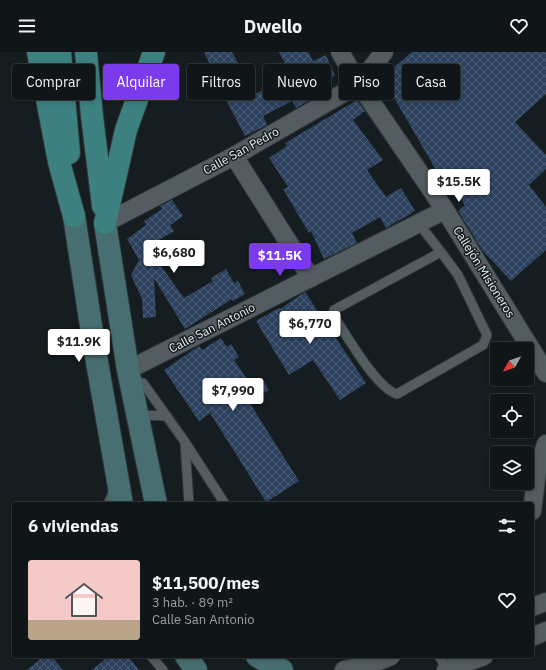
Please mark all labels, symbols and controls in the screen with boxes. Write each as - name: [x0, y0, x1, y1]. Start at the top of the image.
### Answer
- icon: menu: [16, 15, 38, 37]
- text: Dwello: [244, 15, 302, 38]
- icon: heart: [508, 15, 530, 37]
- chip: Comprar: [12, 64, 95, 100]
- chip: Alquilar: [103, 64, 179, 100]
- chip: Filtros: [187, 64, 255, 100]
- chip: Nuevo: [263, 64, 331, 100]
- chip: Piso: [339, 64, 394, 100]
- chip: Casa: [402, 64, 460, 100]
- street label: Calle San Pedro: [200, 123, 282, 178]
- pin: $15.5K: [426, 169, 492, 203]
- text: $15.5K: [437, 173, 481, 190]
- street label: Callejón Misioneros: [450, 223, 519, 320]
- pin: $6,680: [141, 240, 207, 274]
- pin: $11.5K: [247, 243, 313, 277]
- text: $6,680: [152, 244, 196, 261]
- text: $11.5K: [258, 247, 302, 264]
- street label: Calle San Antonio: [166, 299, 258, 356]
- pin: $6,770: [277, 311, 343, 345]
- text: $6,770: [288, 315, 332, 332]
- pin: $11.9K: [46, 329, 112, 363]
- text: $11.9K: [57, 333, 101, 350]
- north arrow: [490, 342, 534, 386]
- map controls: [490, 342, 534, 490]
- pin: $7,990: [200, 378, 266, 412]
- text: $7,990: [211, 382, 255, 399]
- button: locate: [490, 394, 534, 438]
- button: layers: [490, 446, 534, 490]
- text: 6 viviendas: [28, 515, 119, 537]
- icon: filters: [496, 515, 518, 537]
- text: $11,500/mes: [152, 572, 259, 594]
- icon: home: [60, 576, 108, 624]
- icon: heart: [496, 589, 518, 611]
- text: 3 hab. · 89 m²: [152, 594, 233, 611]
- text: Calle San Antonio: [152, 611, 255, 628]

